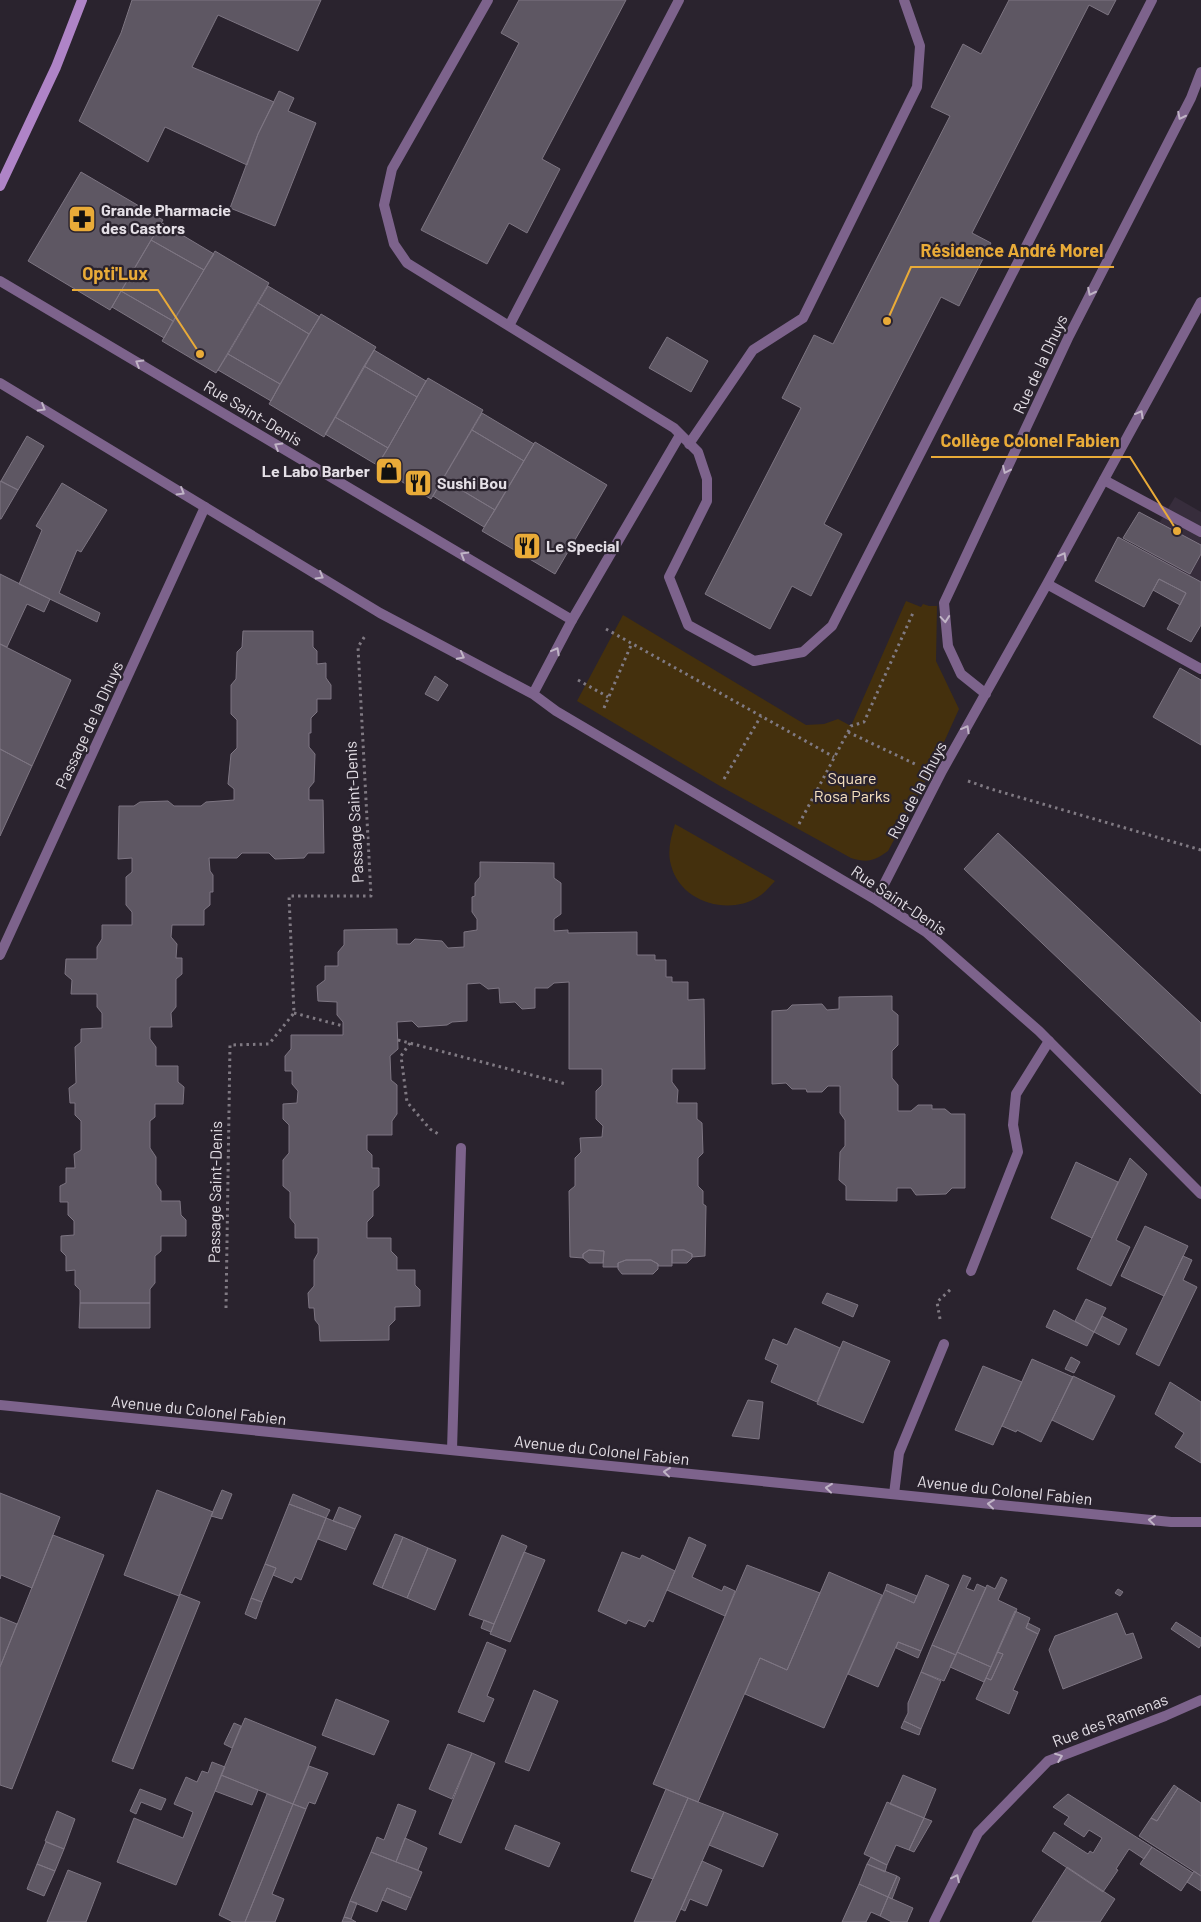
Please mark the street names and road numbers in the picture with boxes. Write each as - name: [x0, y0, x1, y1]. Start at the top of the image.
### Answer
- street label: Rue de la Dhuys: [1008, 311, 1071, 416]
- street label: Rue Saint-Denis: [201, 376, 306, 449]
- street label: Passage de la Dhuys: [51, 658, 126, 792]
- street label: Rue de la Dhuys: [883, 738, 950, 842]
- street label: Passage Saint-Denis: [340, 741, 367, 883]
- street label: Rue Saint-Denis: [848, 861, 951, 938]
- street label: Passage Saint-Denis: [204, 1121, 225, 1263]
- street label: Avenue du Colonel Fabien: [111, 1391, 288, 1428]
- street label: Avenue du Colonel Fabien: [514, 1431, 691, 1468]
- street label: Avenue du Colonel Fabien: [917, 1471, 1094, 1508]
- street label: Rue des Ramenas: [1049, 1689, 1170, 1750]

